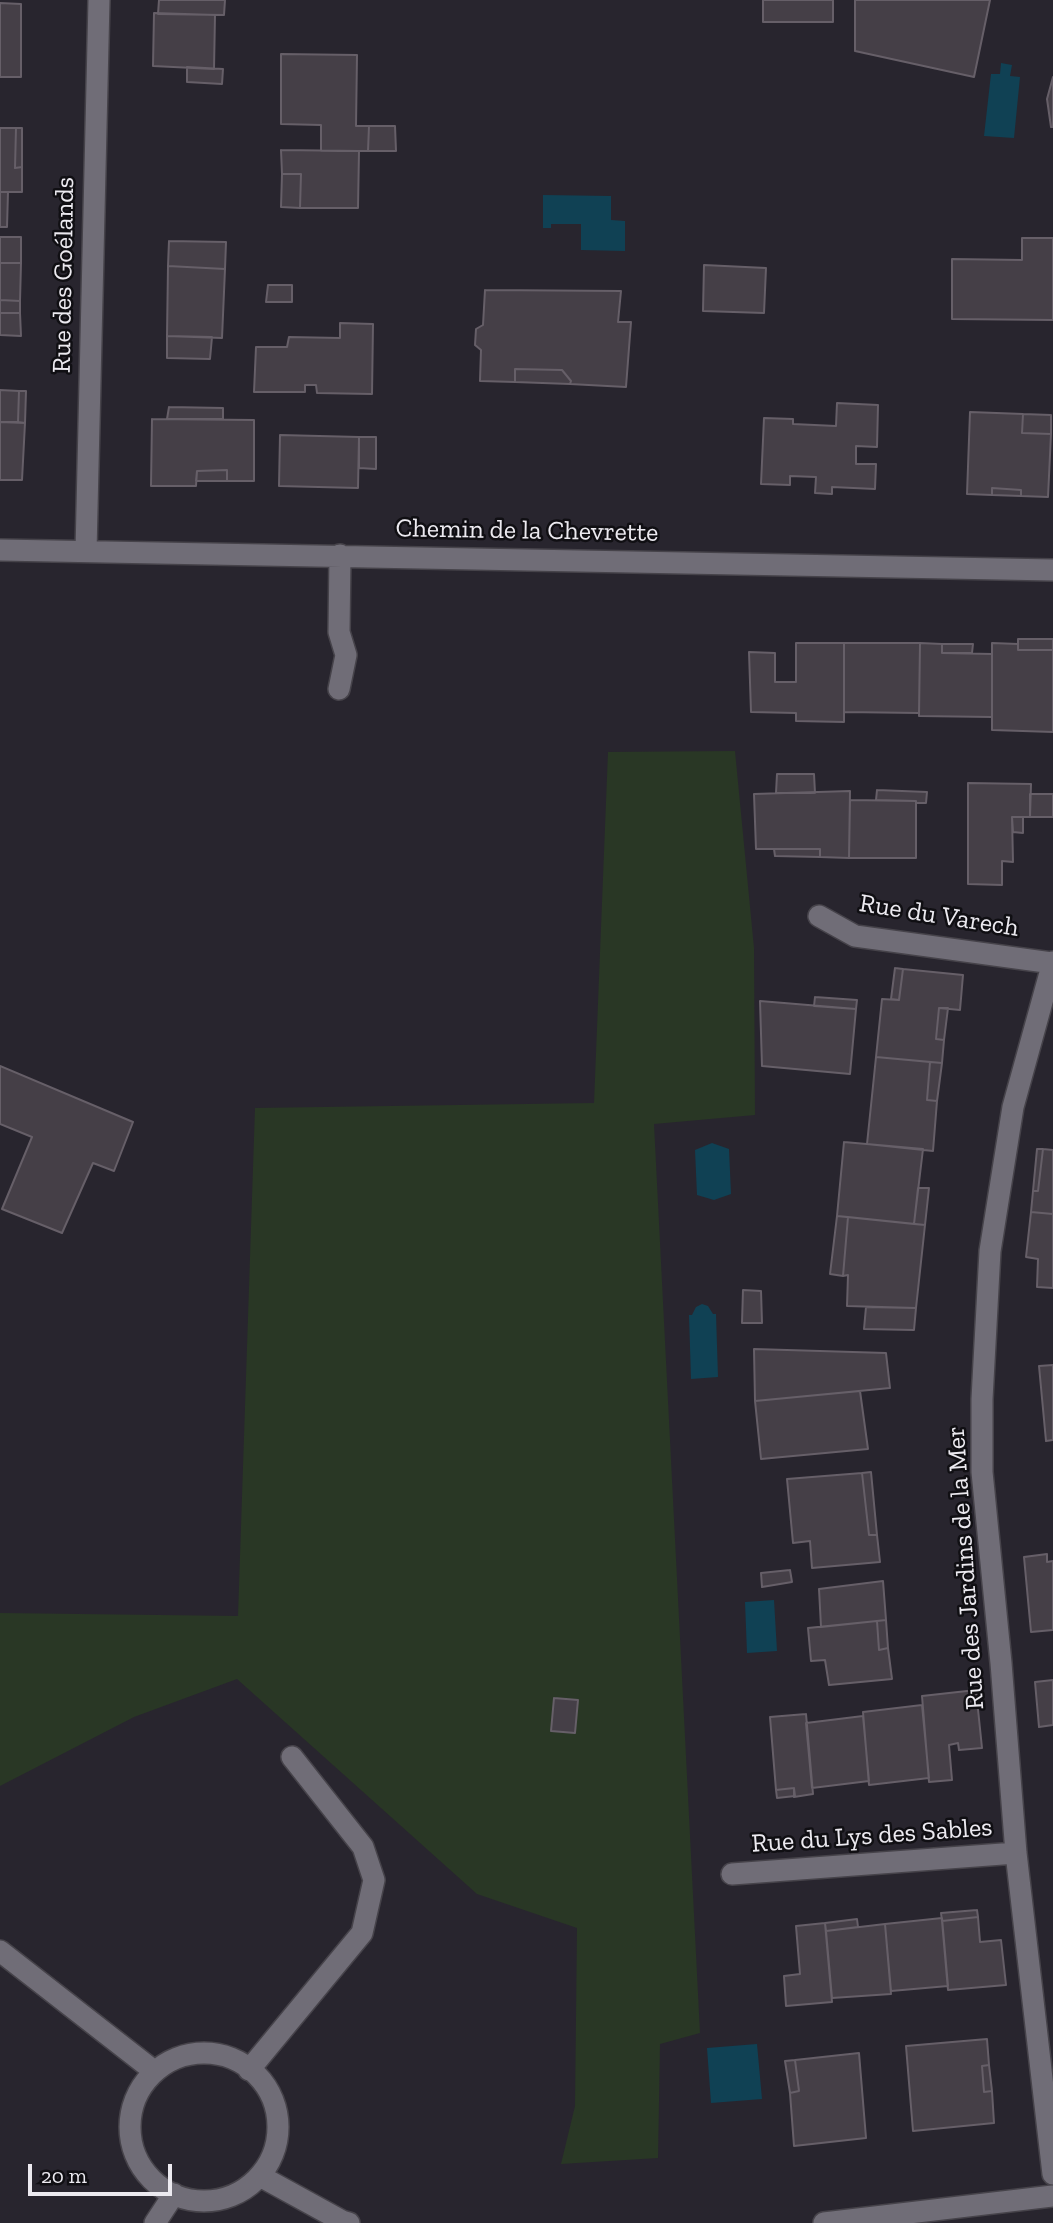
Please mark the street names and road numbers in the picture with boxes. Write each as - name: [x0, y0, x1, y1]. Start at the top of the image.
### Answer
- street label: Rue des Goélands: [47, 177, 81, 373]
- street label: Chemin de la Chevrette: [395, 513, 659, 549]
- street label: Rue du Varech: [857, 888, 1021, 944]
- street label: Rue des Jardins de la Mer: [941, 1425, 991, 1711]
- street label: Rue du Lys des Sables: [750, 1812, 994, 1860]

